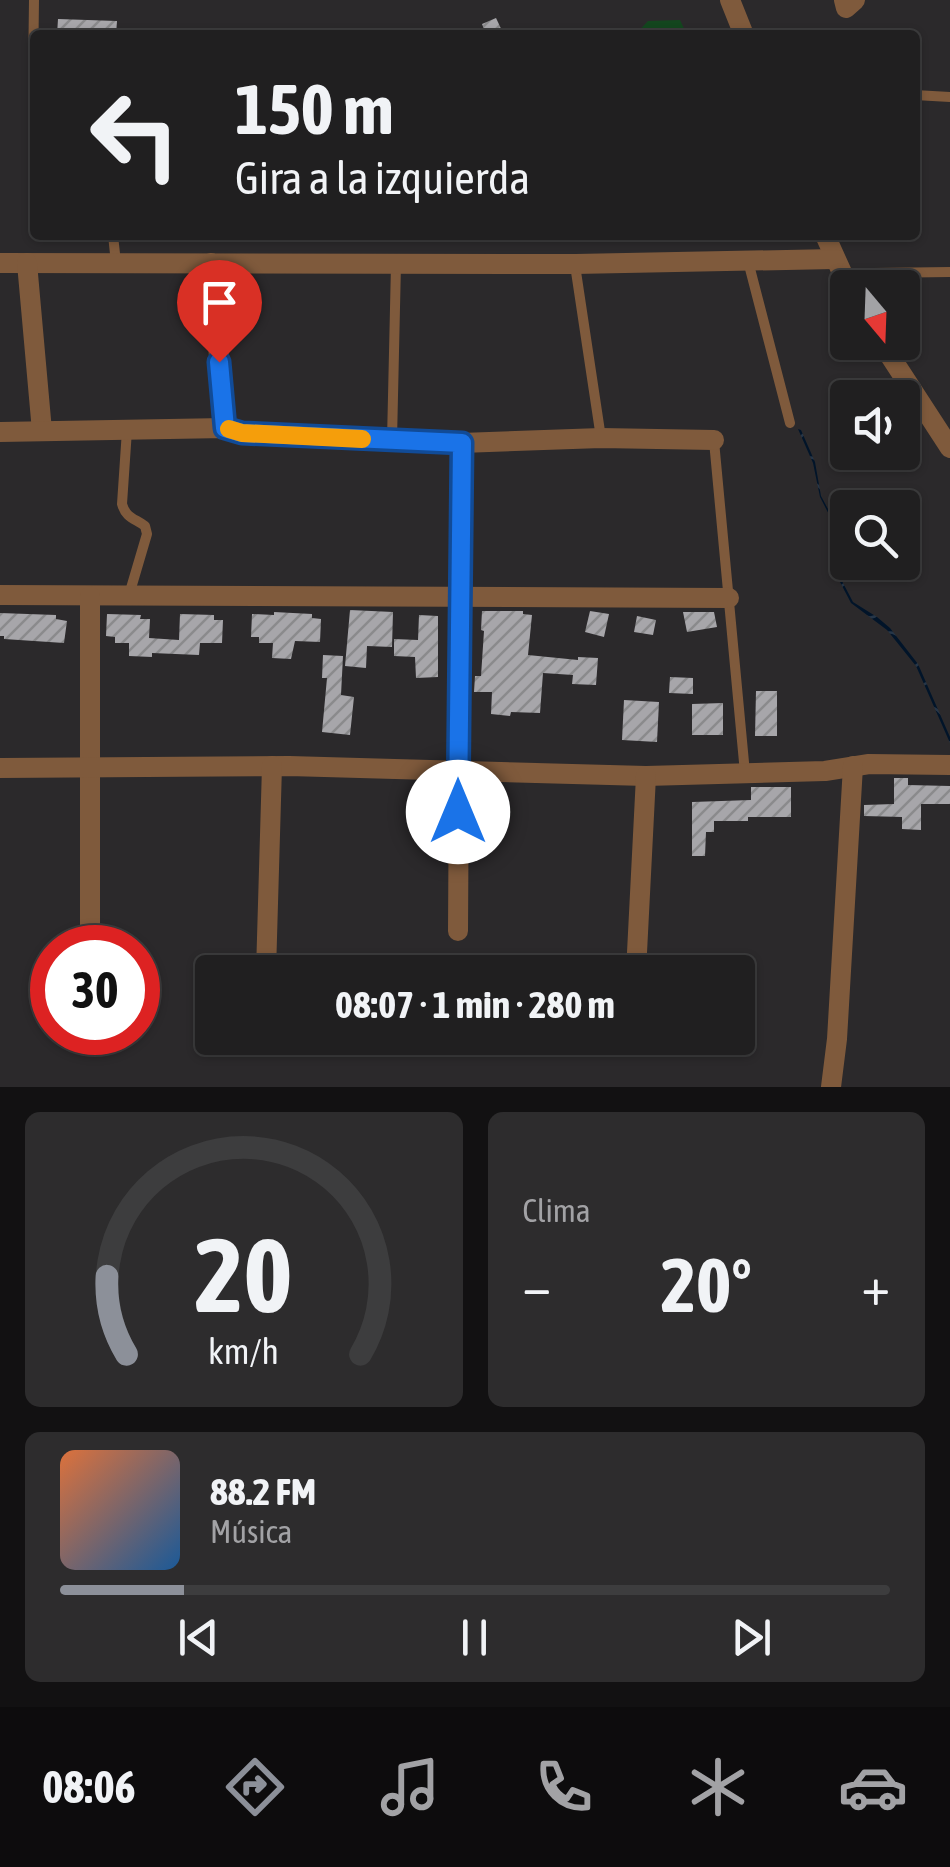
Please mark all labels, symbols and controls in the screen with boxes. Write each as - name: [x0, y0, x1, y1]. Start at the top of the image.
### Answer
- text: 150 m: [235, 69, 394, 149]
- icon: left: [70, 70, 200, 200]
- text: Gira a la izquierda: [235, 152, 530, 204]
- pin: [177, 260, 262, 363]
- north arrow: [830, 270, 920, 360]
- map controls: [830, 270, 920, 580]
- icon: arrive: [192, 275, 247, 330]
- button: sound: [830, 380, 920, 470]
- button: search: [830, 490, 920, 580]
- position arrow: [406, 760, 510, 864]
- speed limit sign: 30: [30, 925, 160, 1055]
- text: 08:07 · 1 min · 280 m: [335, 983, 615, 1026]
- text: Clima: [523, 1192, 591, 1229]
- text: 20: [195, 1215, 293, 1334]
- text: 20°: [661, 1242, 752, 1328]
- text: −: [523, 1254, 551, 1317]
- text: +: [861, 1254, 890, 1317]
- text: km/h: [208, 1331, 279, 1372]
- text: 88.2 FM: [210, 1470, 316, 1513]
- text: Música: [210, 1513, 292, 1550]
- icon: previous: [171, 1610, 226, 1665]
- icon: pause: [447, 1610, 502, 1665]
- icon: next: [724, 1610, 779, 1665]
- icon: directions: [220, 1752, 290, 1822]
- icon: music: [375, 1752, 445, 1822]
- icon: phone: [529, 1752, 599, 1822]
- icon: climate: [683, 1752, 753, 1822]
- icon: car: [838, 1752, 908, 1822]
- text: 08:06: [42, 1761, 136, 1813]

